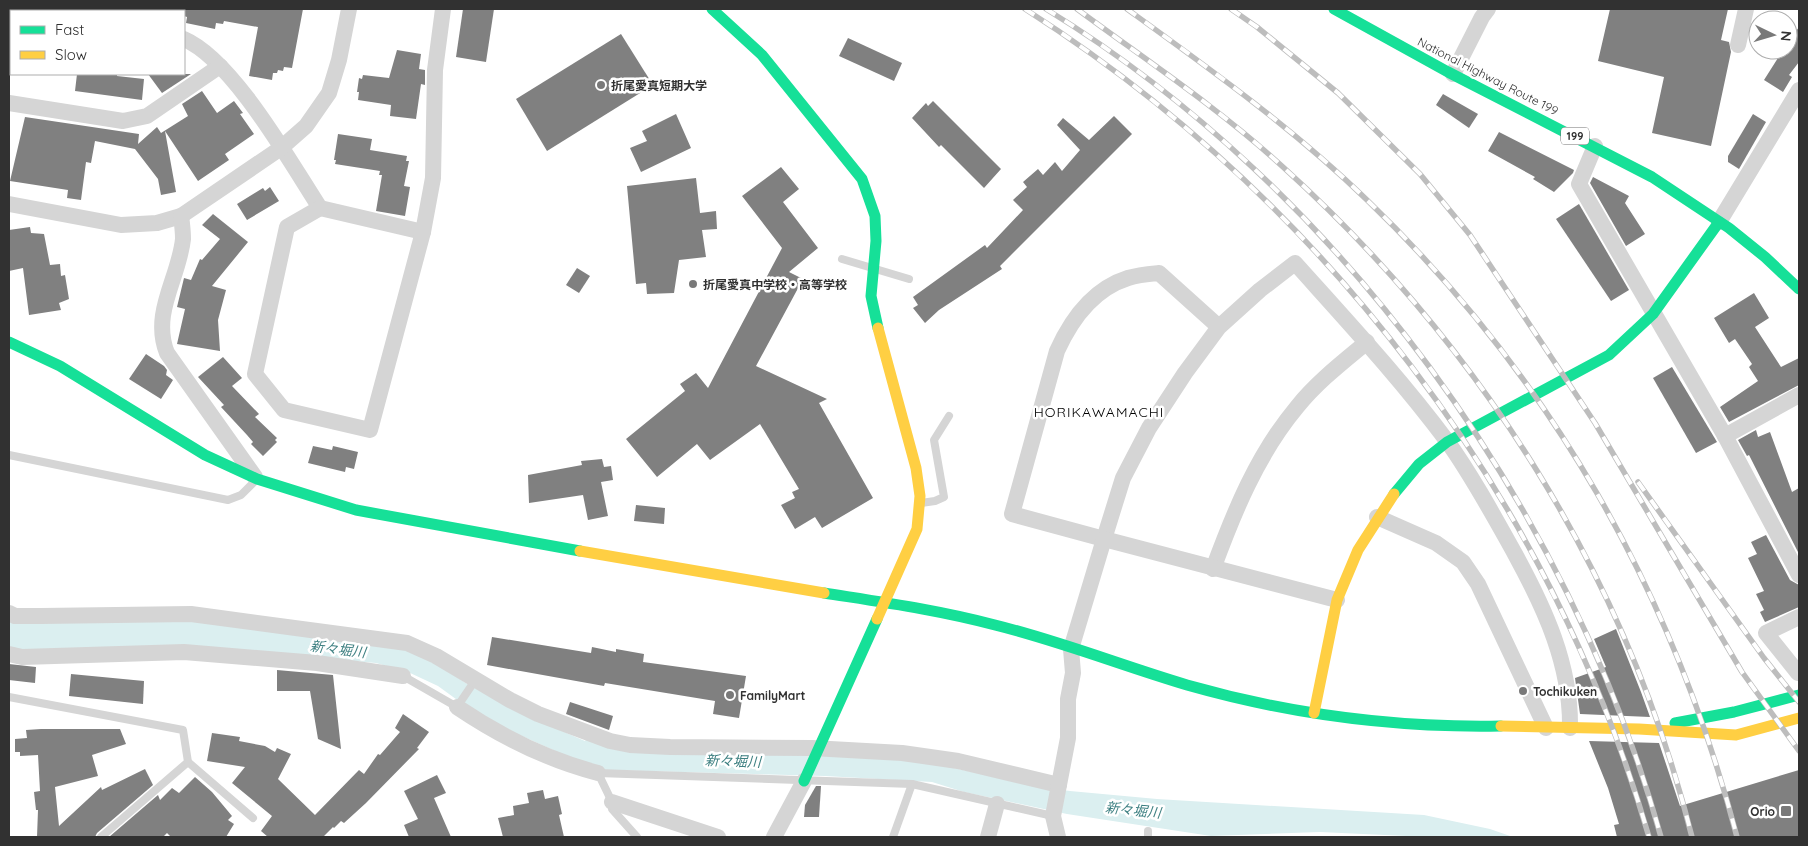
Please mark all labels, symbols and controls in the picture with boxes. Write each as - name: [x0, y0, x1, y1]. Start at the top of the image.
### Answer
- legend: [10, 10, 185, 75]
- north arrow: [1748, 10, 1798, 60]
- text: Fast: [55, 20, 84, 39]
- text: N: [1777, 30, 1795, 42]
- street label: National Highway Route 199: [1415, 34, 1561, 118]
- text: Slow: [55, 45, 87, 64]
- place label: 折尾愛真短期大学: [611, 78, 707, 93]
- marker: 折尾愛真短期大学: [595, 79, 607, 91]
- road number: 199: [1561, 128, 1589, 144]
- place label: 折尾愛真中学校・高等学校: [703, 277, 847, 292]
- marker: 折尾愛真中学校・高等学校: [687, 278, 699, 290]
- district label: HORIKAWAMACHI: [1034, 403, 1164, 421]
- water label: 新々堀川: [309, 637, 369, 662]
- place label: Tochikuken: [1533, 684, 1597, 699]
- marker: Tochikuken: [1517, 685, 1529, 697]
- place label: FamilyMart: [740, 688, 806, 703]
- marker: FamilyMart: [724, 689, 736, 701]
- water label: 新々堀川: [705, 751, 763, 771]
- water label: 新々堀川: [1104, 798, 1164, 822]
- place label: Orio: [1750, 804, 1776, 819]
- marker: Orio: [1779, 804, 1793, 818]

